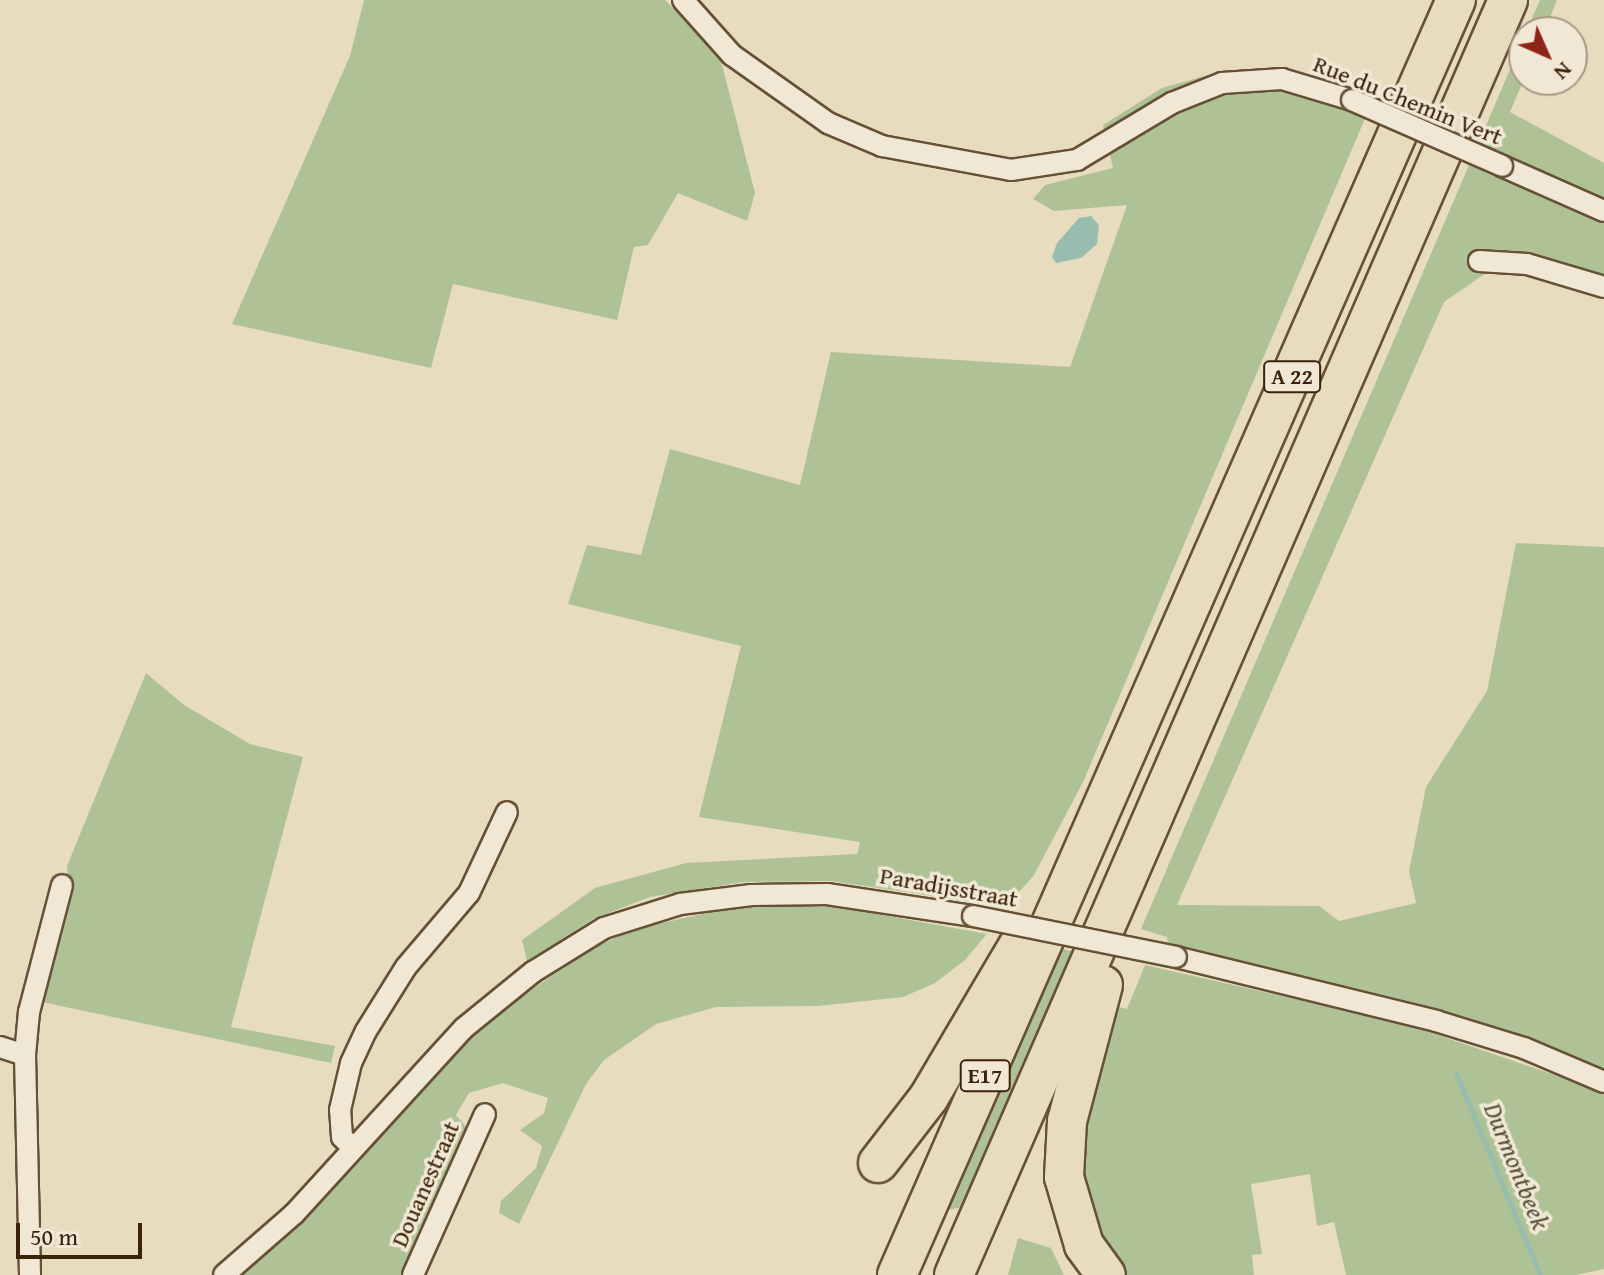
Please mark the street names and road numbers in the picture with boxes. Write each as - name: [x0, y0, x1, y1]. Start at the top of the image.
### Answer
- street label: Rue du Chemin Vert: [1309, 49, 1507, 151]
- road number: A 22: [1262, 359, 1322, 395]
- street label: Paradijsstraat: [878, 861, 1020, 913]
- road number: E17: [959, 1058, 1011, 1094]
- street label: Douanestraat: [384, 1117, 466, 1251]

